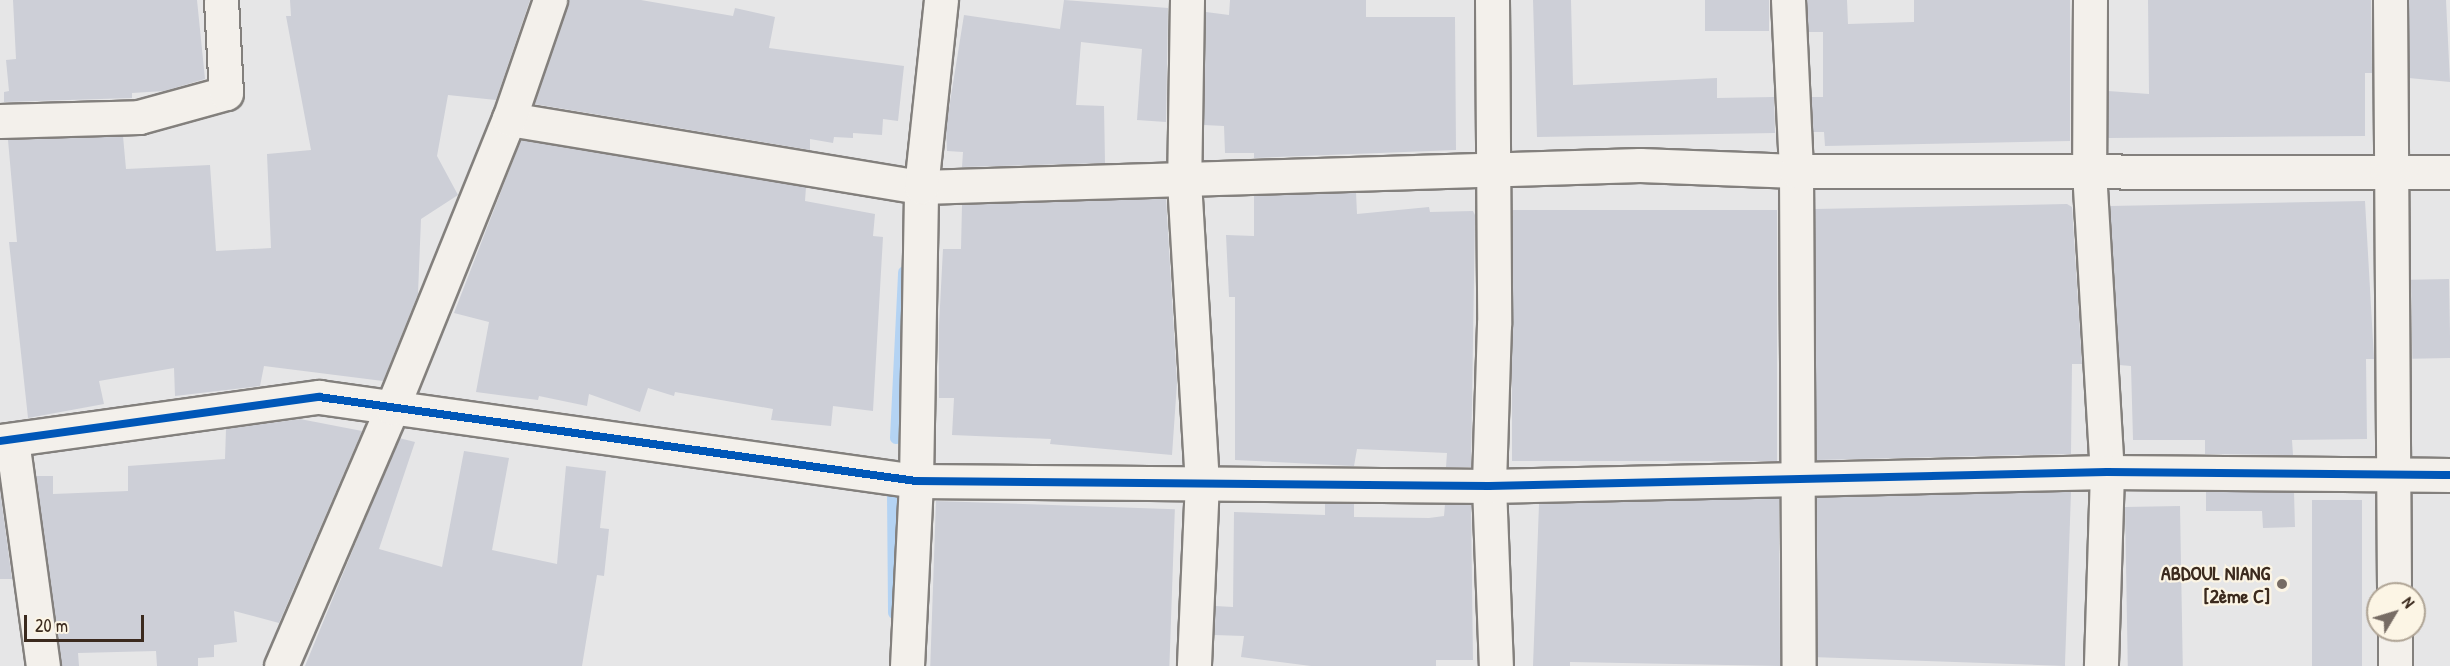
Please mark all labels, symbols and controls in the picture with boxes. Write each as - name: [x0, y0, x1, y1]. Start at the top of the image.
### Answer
- place label: ABDOUL NIANG [2ème C]: [2161, 560, 2270, 607]
- marker: ABDOUL NIANG [2ème C]: [2275, 577, 2289, 591]
- north arrow: [2366, 582, 2426, 642]
- text: N: [2397, 592, 2420, 612]
- scale bar: [27, 603, 147, 641]
- text: 20 m: [35, 613, 68, 638]

